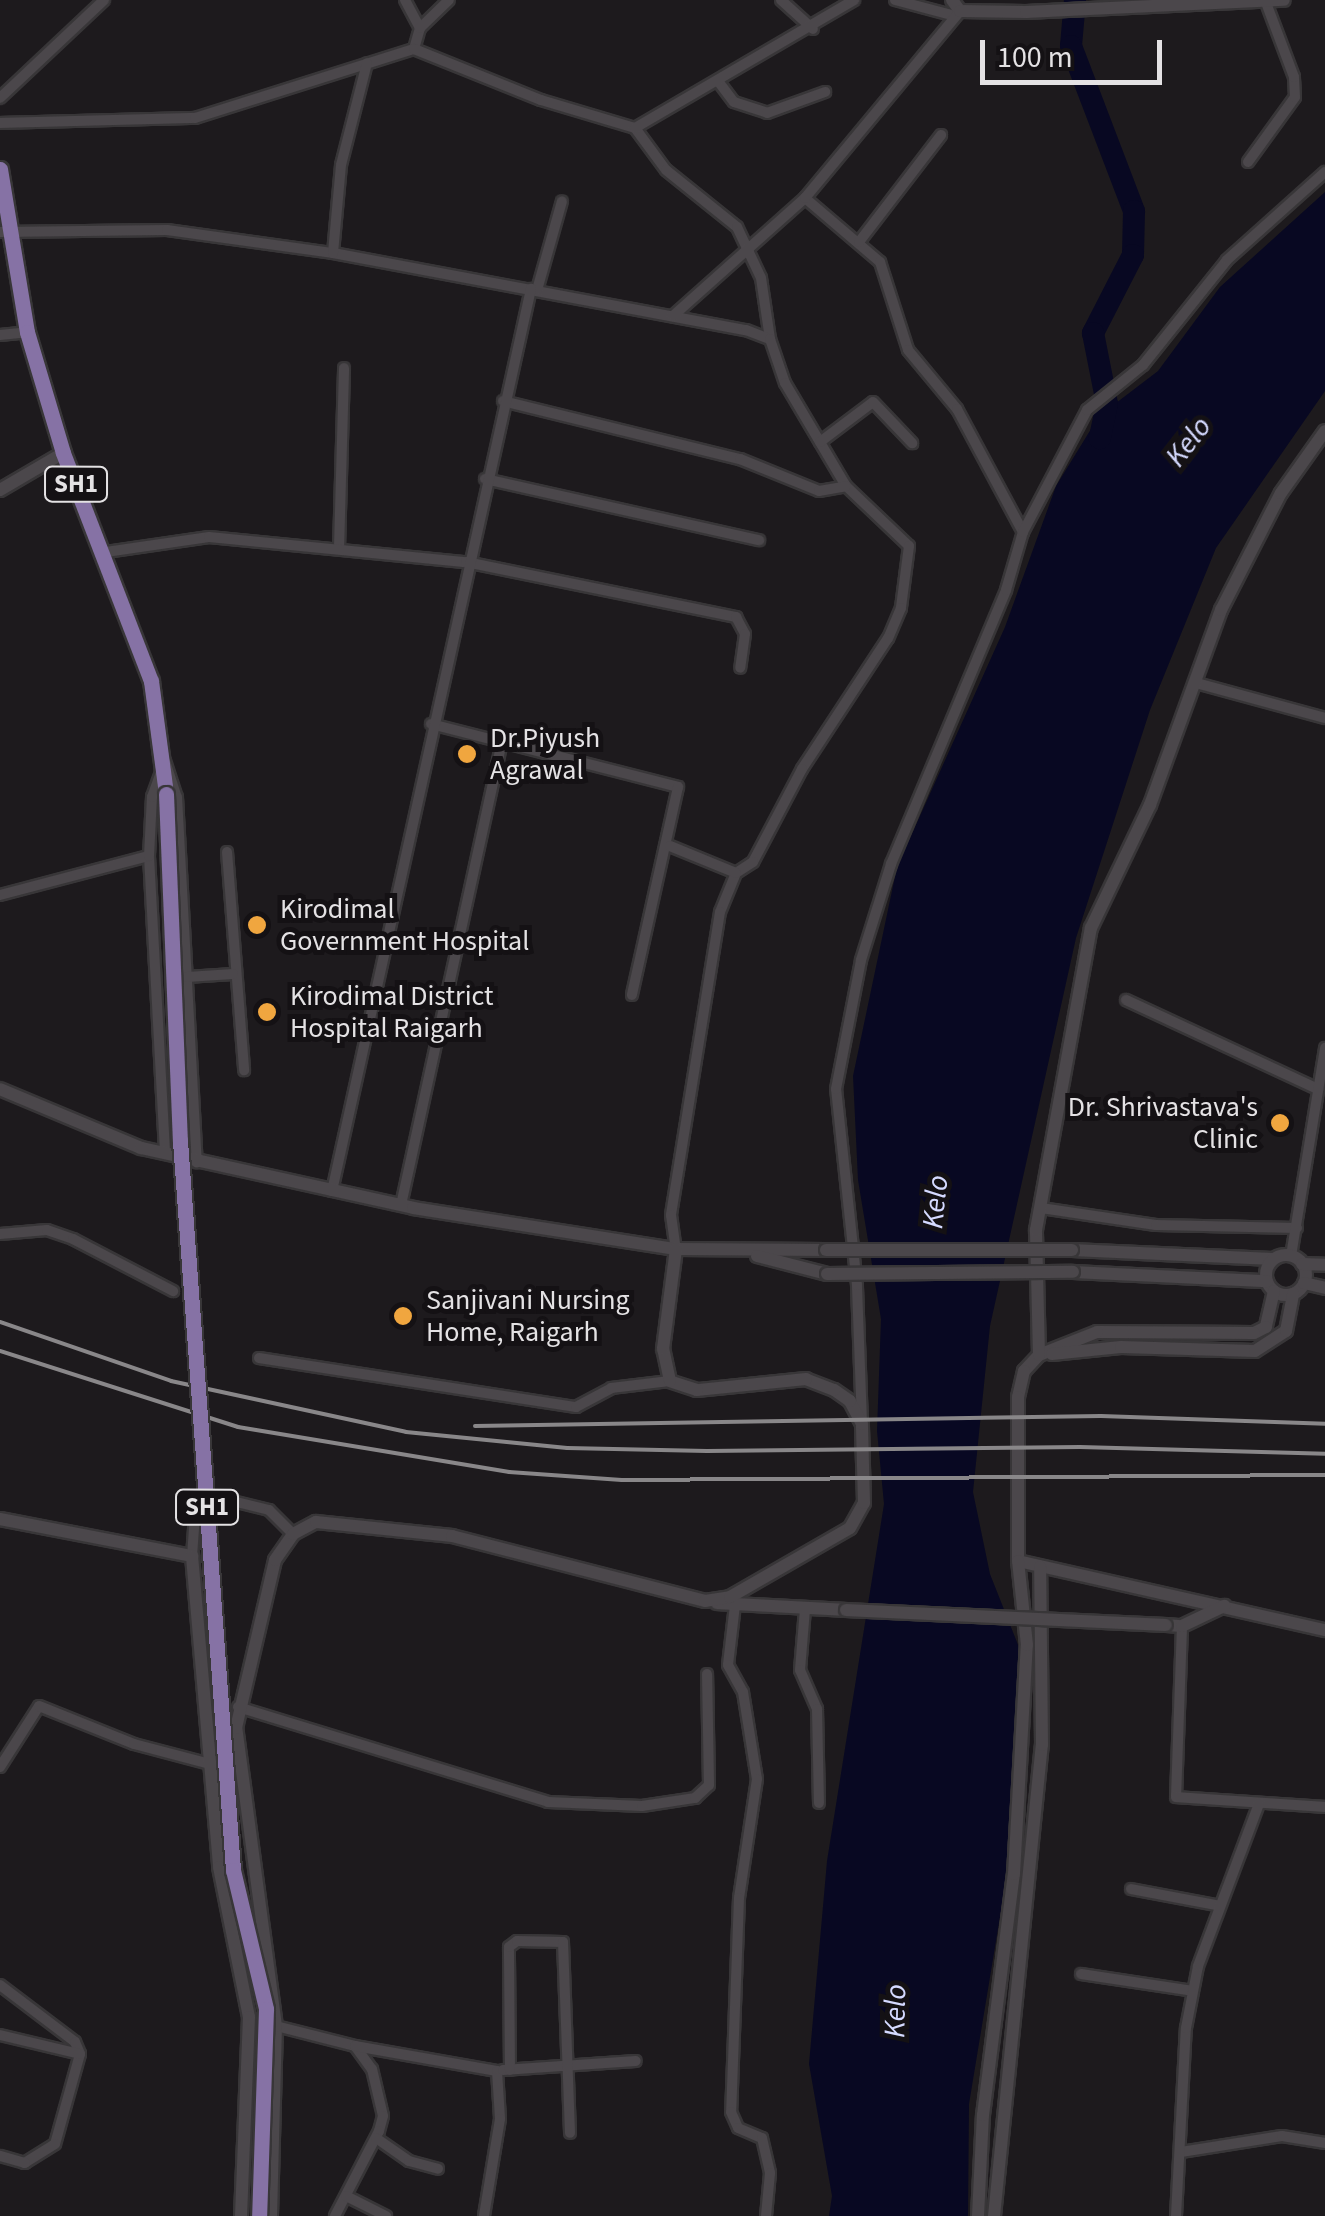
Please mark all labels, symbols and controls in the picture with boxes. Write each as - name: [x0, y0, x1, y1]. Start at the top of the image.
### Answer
- scale bar: [985, 20, 1168, 82]
- text: 100 m: [997, 36, 1073, 79]
- water label: Kelo: [1158, 410, 1220, 474]
- road number: SH1: [44, 464, 108, 504]
- place label: Dr.Piyush Agrawal: [490, 721, 600, 787]
- marker: Dr.Piyush Agrawal: [454, 741, 480, 767]
- place label: Kirodimal Government Hospital: [280, 892, 529, 958]
- marker: Kirodimal Government Hospital: [244, 912, 270, 938]
- place label: Kirodimal District Hospital Raigarh: [290, 979, 494, 1045]
- marker: Kirodimal District Hospital Raigarh: [254, 999, 280, 1025]
- place label: Dr. Shrivastava's Clinic: [1068, 1090, 1258, 1156]
- marker: Dr. Shrivastava's Clinic: [1267, 1110, 1293, 1136]
- water label: Kelo: [915, 1173, 957, 1231]
- place label: Sanjivani Nursing Home, Raigarh: [426, 1283, 630, 1349]
- marker: Sanjivani Nursing Home, Raigarh: [390, 1303, 416, 1329]
- road number: SH1: [174, 1487, 240, 1527]
- water label: Kelo: [878, 1984, 914, 2038]

